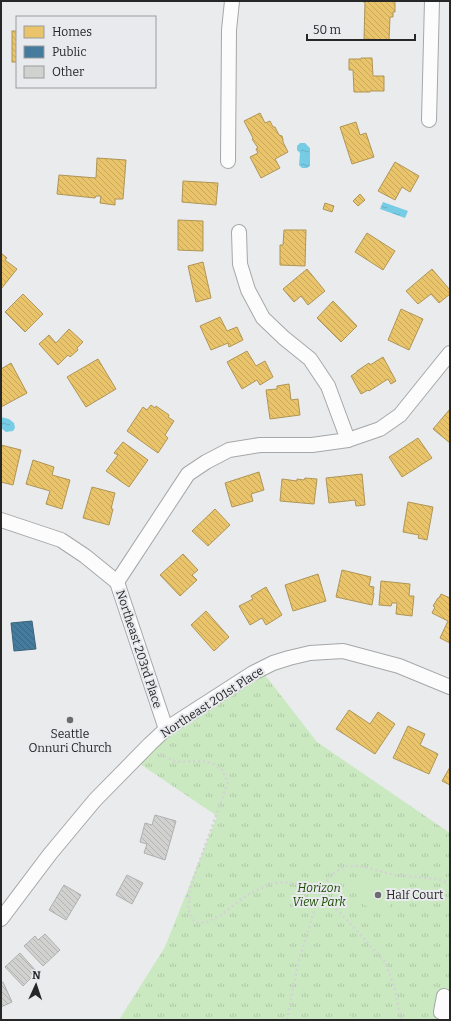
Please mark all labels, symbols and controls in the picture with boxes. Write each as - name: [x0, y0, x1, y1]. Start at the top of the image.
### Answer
- legend: [16, 16, 156, 88]
- scale bar: [307, 16, 415, 42]
- text: 50 m: [313, 23, 342, 37]
- text: Homes: [52, 25, 92, 39]
- text: Public: [52, 45, 87, 59]
- text: Other: [52, 65, 85, 79]
- street label: Northeast 203rd Place: [113, 588, 165, 710]
- street label: Northeast 201st Place: [158, 664, 266, 740]
- marker: Seattle Onnuri Church: [65, 715, 75, 725]
- place label: Seattle Onnuri Church: [28, 727, 112, 755]
- park label: Horizon View Park: [292, 881, 346, 909]
- place label: Half Court: [386, 888, 444, 902]
- marker: Half Court: [373, 890, 383, 900]
- north arrow: [16, 965, 56, 1005]
- text: N: [32, 969, 42, 982]

